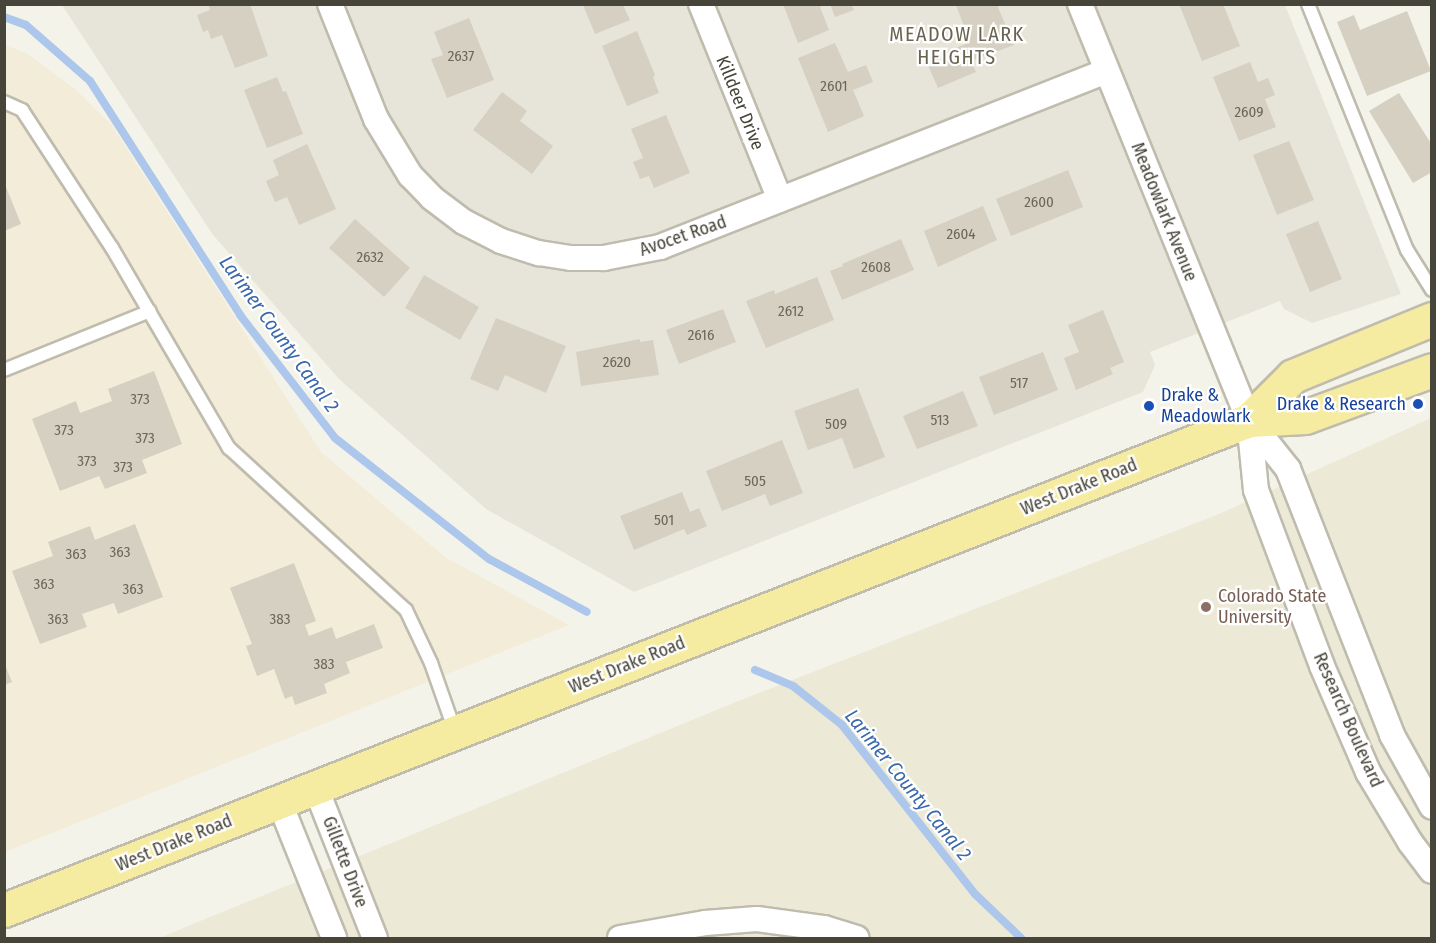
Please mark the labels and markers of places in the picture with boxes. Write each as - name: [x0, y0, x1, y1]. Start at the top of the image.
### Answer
- place label: Drake & Meadowlark: [1161, 385, 1250, 428]
- place label: Drake & Research: [1277, 393, 1406, 415]
- marker: Drake & Research: [1411, 397, 1425, 411]
- marker: Drake & Meadowlark: [1142, 399, 1156, 413]
- place label: Colorado State University: [1218, 586, 1326, 628]
- marker: Colorado State University: [1199, 600, 1213, 614]

